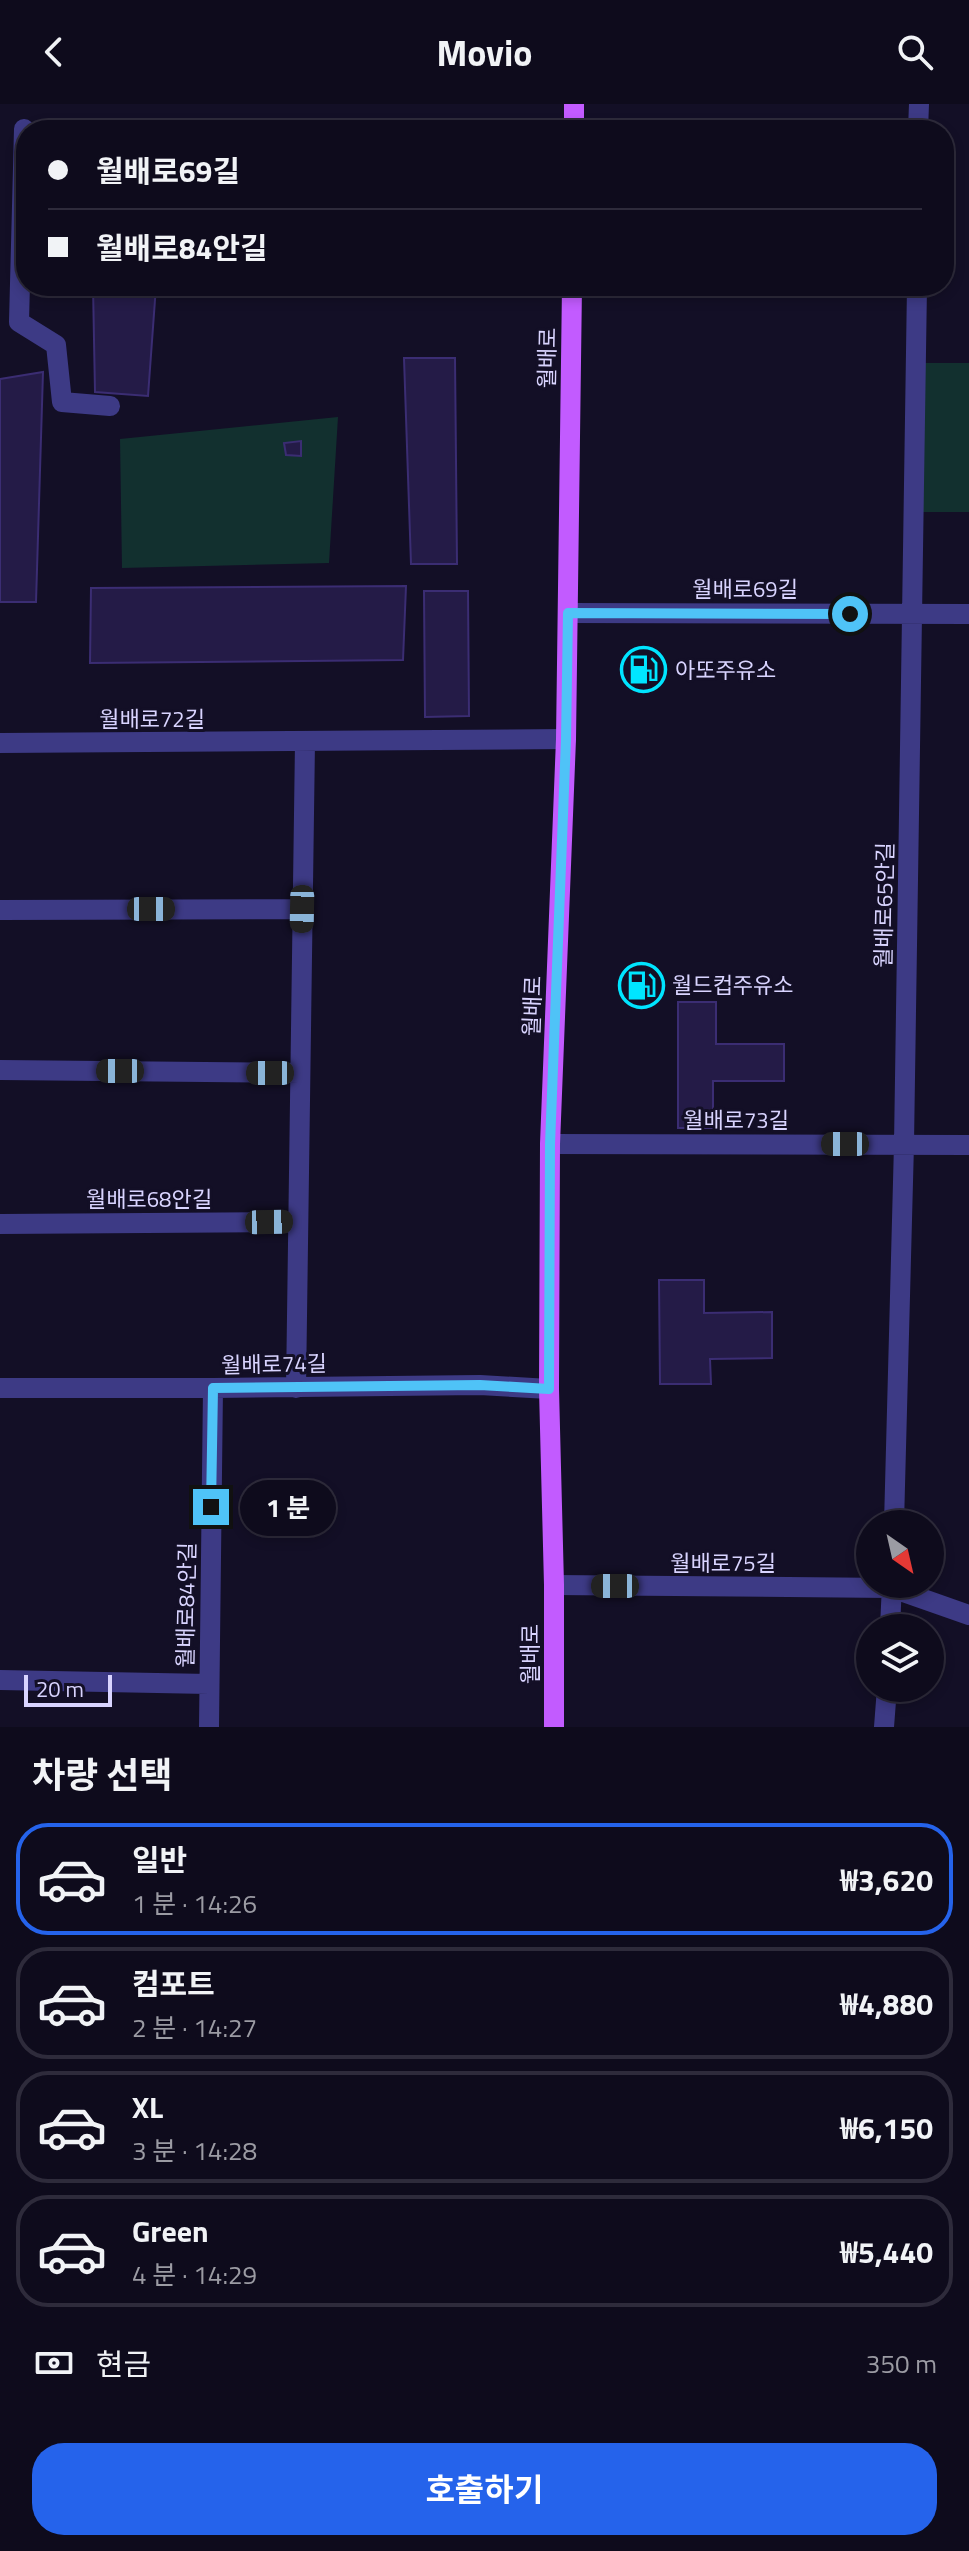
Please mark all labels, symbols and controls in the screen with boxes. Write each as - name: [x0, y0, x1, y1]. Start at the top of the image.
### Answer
- text: Movio: [437, 25, 532, 80]
- icon: back: [32, 30, 76, 74]
- icon: search: [893, 30, 937, 74]
- text: 월배로69길: [96, 148, 240, 194]
- text: 월배로84안길: [96, 225, 268, 271]
- street label: 월배로: [529, 327, 565, 389]
- street label: 월배로69길: [692, 572, 798, 606]
- route start: [832, 596, 868, 632]
- fuel station icon: 아또주유소: [620, 646, 668, 694]
- place label: 아또주유소: [675, 653, 776, 687]
- street label: 월배로72길: [99, 702, 205, 736]
- street label: 월배로65안길: [866, 842, 902, 968]
- car: [290, 885, 314, 933]
- car: [127, 897, 175, 921]
- fuel station icon: 월드컵주유소: [617, 961, 665, 1009]
- place label: 월드컵주유소: [672, 968, 793, 1002]
- street label: 월배로: [514, 975, 550, 1037]
- car: [96, 1059, 144, 1083]
- car: [246, 1061, 294, 1085]
- street label: 월배로73길: [683, 1103, 789, 1137]
- car: [821, 1132, 869, 1156]
- street label: 월배로68안길: [86, 1182, 212, 1216]
- car: [245, 1210, 293, 1234]
- street label: 월배로74길: [221, 1346, 327, 1382]
- callout: 1 분: [239, 1479, 335, 1535]
- text: 1 분: [266, 1488, 310, 1527]
- route end: [193, 1489, 229, 1525]
- north arrow: [856, 1510, 944, 1598]
- map controls: [856, 1510, 944, 1702]
- street label: 월배로84안길: [168, 1542, 204, 1668]
- street label: 월배로75길: [670, 1546, 776, 1580]
- car: [591, 1574, 639, 1598]
- button: layers: [856, 1614, 944, 1702]
- street label: 월배로: [513, 1624, 547, 1684]
- scale bar: [24, 1671, 112, 1707]
- text: 20 m: [36, 1672, 84, 1706]
- text: 차량 선택: [32, 1747, 172, 1802]
- text: 일반: [132, 1837, 187, 1883]
- icon: car: [36, 1843, 108, 1915]
- text: ₩3,620: [840, 1857, 933, 1903]
- text: 1 분 · 14:26: [132, 1884, 257, 1923]
- text: 컴포트: [132, 1961, 215, 2007]
- icon: car: [36, 1967, 108, 2039]
- text: ₩4,880: [840, 1981, 933, 2027]
- text: 2 분 · 14:27: [132, 2008, 257, 2047]
- text: XL: [132, 2084, 163, 2130]
- icon: car: [36, 2091, 108, 2163]
- text: ₩6,150: [840, 2105, 933, 2151]
- text: 3 분 · 14:28: [132, 2131, 257, 2170]
- text: Green: [132, 2208, 209, 2254]
- icon: car: [36, 2215, 108, 2287]
- text: ₩5,440: [840, 2229, 933, 2275]
- text: 4 분 · 14:29: [132, 2255, 257, 2294]
- icon: cash: [32, 2341, 76, 2385]
- text: 현금: [96, 2341, 151, 2387]
- text: 350 m: [866, 2344, 937, 2383]
- button: 호출하기: [32, 2443, 937, 2535]

